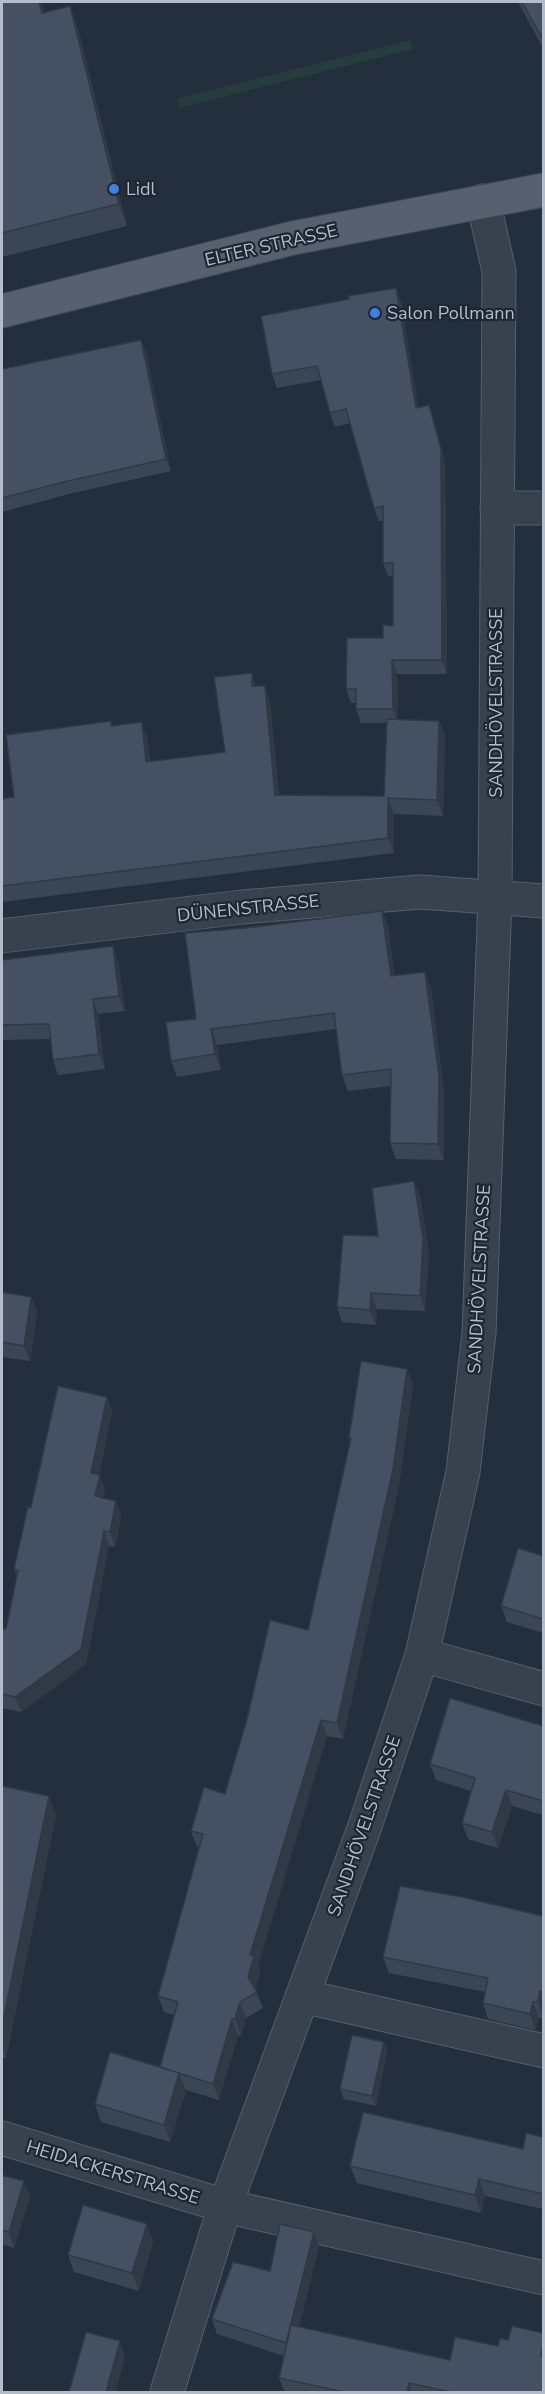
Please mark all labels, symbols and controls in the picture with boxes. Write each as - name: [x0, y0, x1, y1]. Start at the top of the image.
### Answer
- place label: Lidl: [126, 177, 156, 201]
- marker: Lidl: [107, 182, 121, 196]
- street label: ELTER STRASSE: [202, 218, 340, 272]
- place label: Salon Pollmann: [387, 301, 515, 325]
- marker: Salon Pollmann: [368, 306, 382, 320]
- street label: SANDHÖVELSTRASSE: [484, 608, 508, 798]
- street label: DÜNENSTRASSE: [176, 889, 320, 927]
- street label: SANDHÖVELSTRASSE: [462, 1184, 496, 1374]
- street label: SANDHÖVELSTRASSE: [322, 1732, 406, 1920]
- street label: HEIDACKERSTRASSE: [23, 2134, 203, 2210]

